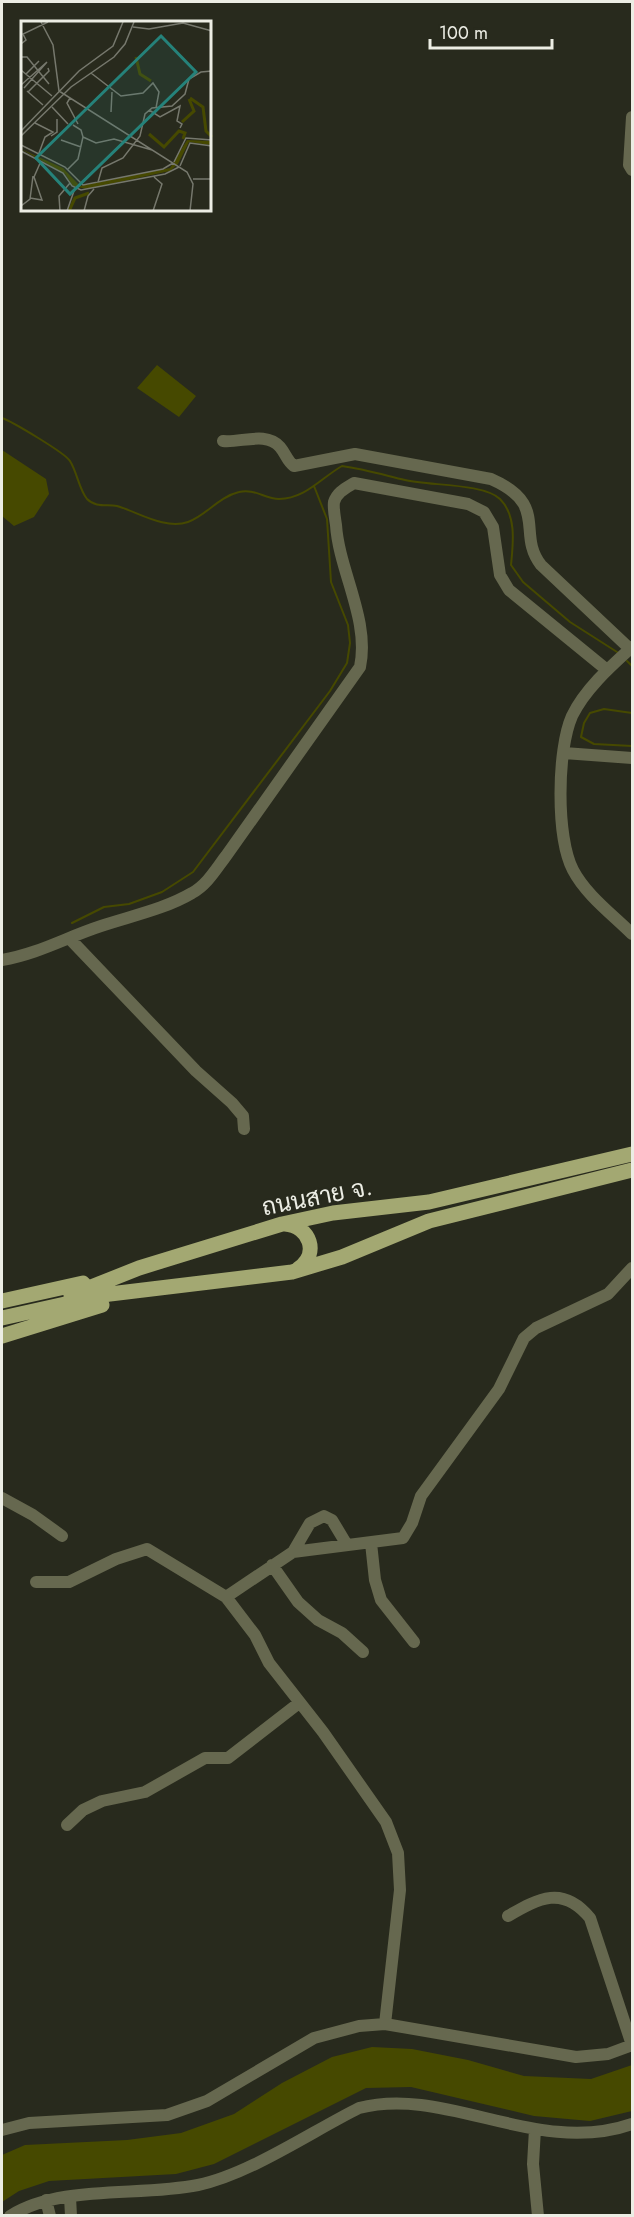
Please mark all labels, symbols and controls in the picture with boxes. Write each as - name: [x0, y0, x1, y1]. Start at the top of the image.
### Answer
- scale bar: [430, 12, 552, 50]
- text: 100 m: [439, 20, 488, 46]
- inset map: [21, 21, 212, 212]
- street label: ถนนสาย จ.: [259, 1169, 375, 1224]

